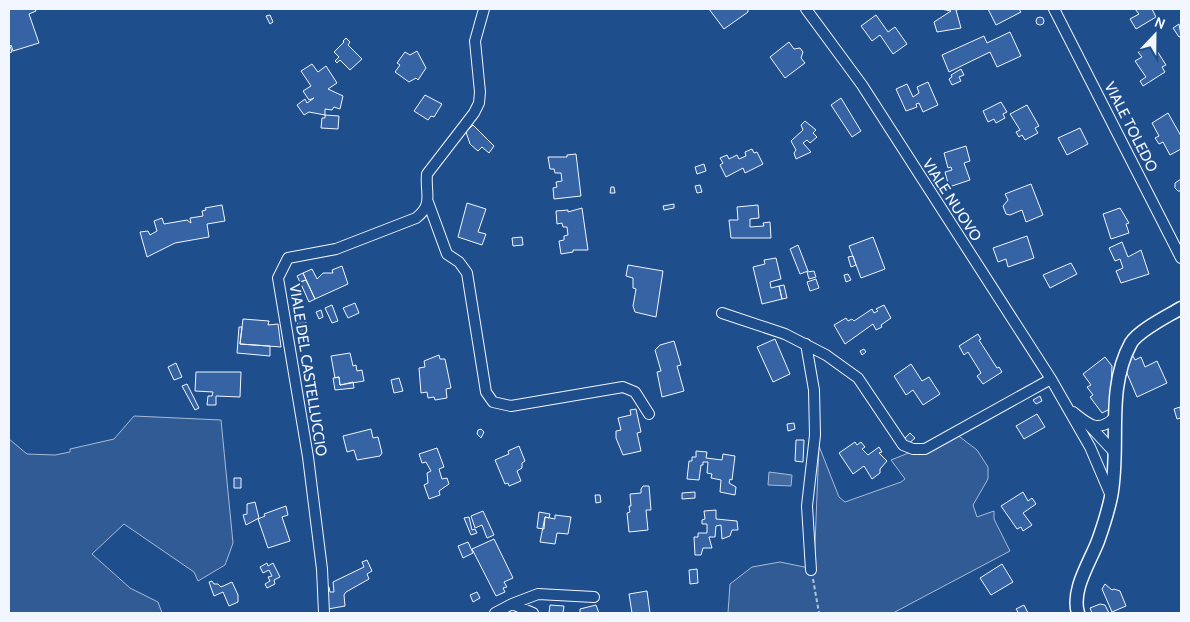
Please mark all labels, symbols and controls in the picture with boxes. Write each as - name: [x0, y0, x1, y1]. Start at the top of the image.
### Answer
- north arrow: [1130, 10, 1180, 60]
- text: N: [1152, 13, 1168, 33]
- street label: VIALE TOLEDO: [1101, 79, 1161, 175]
- street label: VIALE NUOVO: [919, 155, 985, 245]
- street label: VIALE DEL CASTELLUCCIO: [285, 282, 331, 458]

